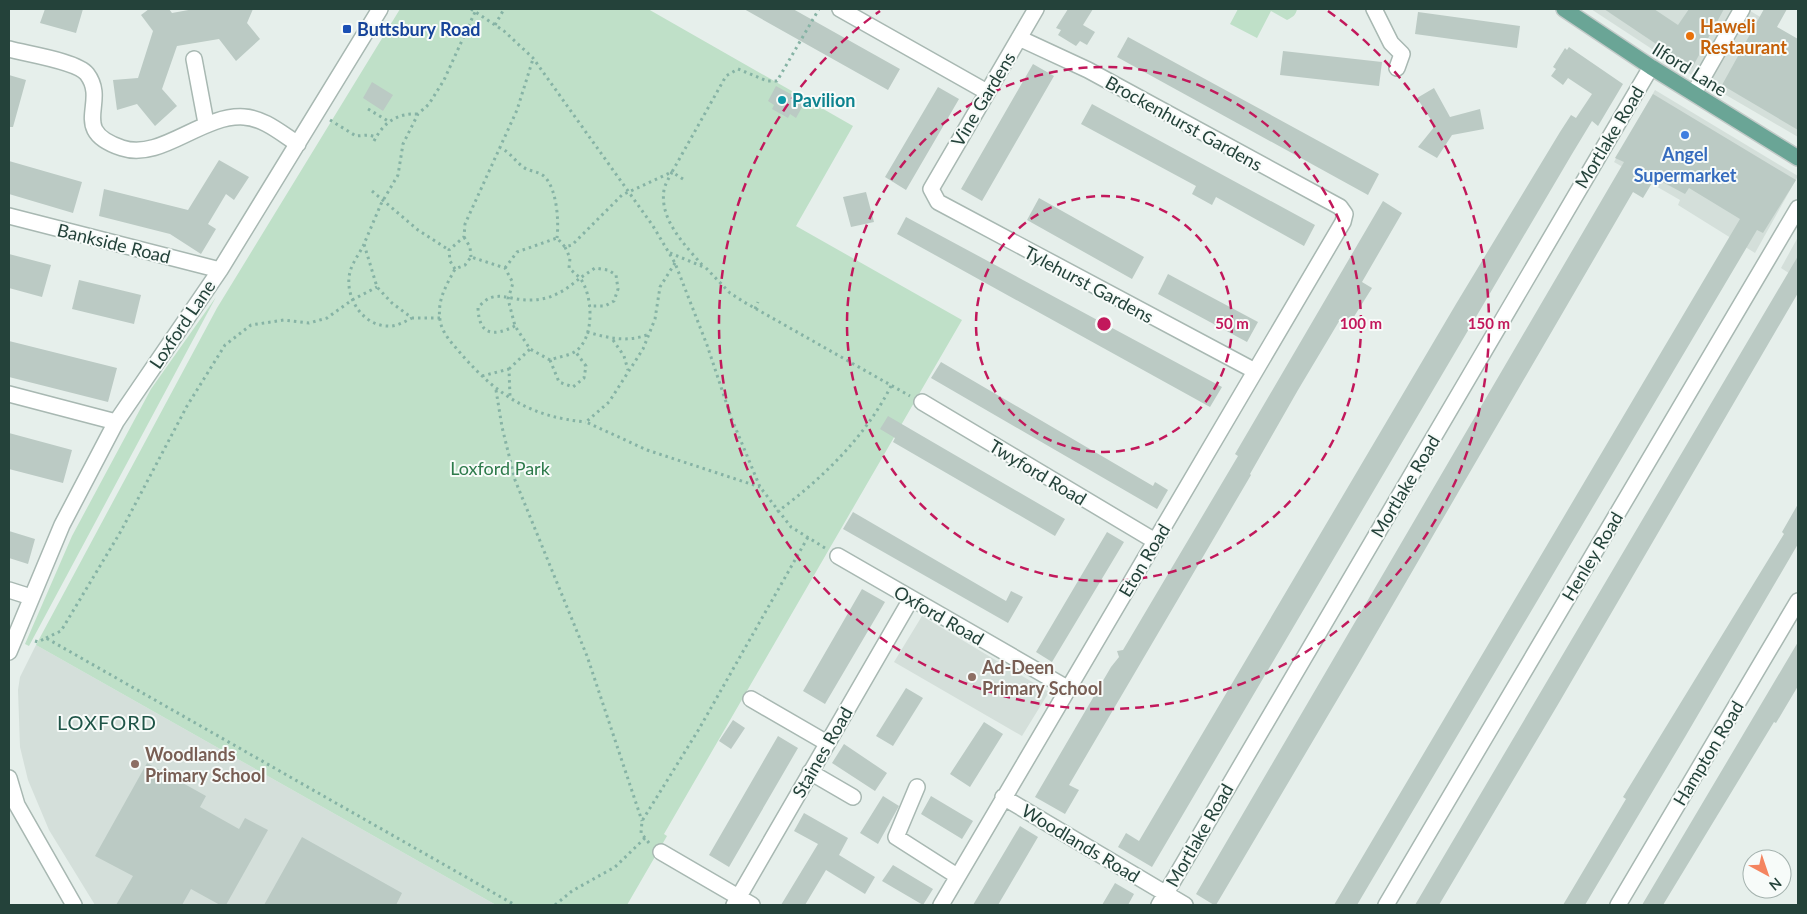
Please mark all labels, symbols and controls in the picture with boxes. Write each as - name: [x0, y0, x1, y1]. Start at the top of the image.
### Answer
- place label: Haweli Restaurant: [1700, 15, 1787, 58]
- place label: Buttsbury Road: [357, 18, 481, 40]
- marker: Buttsbury Road: [341, 23, 353, 35]
- marker: Haweli Restaurant: [1684, 30, 1696, 42]
- street label: Ilford Lane: [1649, 37, 1731, 101]
- street label: Vine Gardens: [946, 48, 1020, 150]
- street label: Brockenhurst Gardens: [1102, 71, 1266, 175]
- street label: Mortlake Road: [1570, 82, 1648, 192]
- place label: Pavilion: [792, 89, 855, 111]
- marker: Pavilion: [776, 94, 788, 106]
- marker: Angel Supermarket: [1679, 129, 1691, 141]
- place label: Angel Supermarket: [1634, 143, 1737, 186]
- street label: Bankside Road: [55, 218, 173, 268]
- street label: Tylehurst Gardens: [1021, 241, 1158, 327]
- street label: Loxford Lane: [144, 275, 220, 373]
- text: 50 m: [1215, 314, 1249, 332]
- text: 100 m: [1340, 314, 1382, 332]
- text: 150 m: [1468, 314, 1510, 332]
- centre of rings: [1095, 315, 1113, 333]
- street label: Mortlake Road: [1366, 431, 1444, 541]
- street label: Twyford Road: [985, 434, 1091, 510]
- park label: Loxford Park: [450, 457, 551, 479]
- street label: Henley Road: [1557, 508, 1627, 604]
- street label: Eton Road: [1114, 520, 1174, 600]
- street label: Oxford Road: [890, 580, 988, 650]
- place label: Ad-Deen Primary School: [981, 656, 1102, 699]
- marker: Ad-Deen Primary School: [966, 671, 978, 683]
- street label: Hampton Road: [1668, 697, 1748, 809]
- street label: Staines Road: [787, 703, 857, 801]
- district label: LOXFORD: [57, 710, 157, 734]
- place label: Woodlands Primary School: [145, 743, 265, 786]
- marker: Woodlands Primary School: [129, 758, 141, 770]
- street label: Mortlake Road: [1161, 779, 1237, 891]
- street label: Woodlands Road: [1018, 799, 1144, 887]
- north arrow: [1742, 849, 1792, 899]
- text: N: [1766, 874, 1785, 894]

